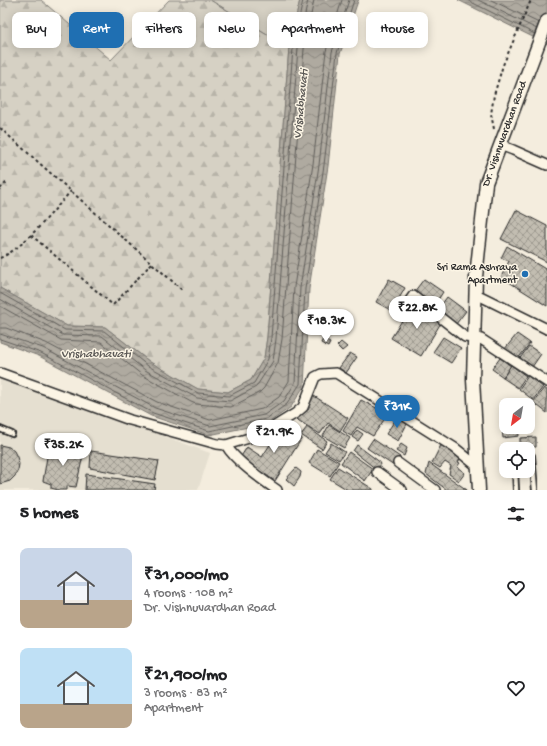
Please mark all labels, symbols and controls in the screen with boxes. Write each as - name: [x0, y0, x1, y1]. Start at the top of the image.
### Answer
- chip: Buy: [12, 12, 61, 48]
- chip: Rent: [69, 12, 124, 48]
- chip: Filters: [132, 12, 196, 48]
- chip: New: [204, 12, 259, 48]
- chip: Apartment: [267, 12, 358, 48]
- chip: House: [366, 12, 428, 48]
- water label: Vrishabhavati: [291, 67, 313, 140]
- street label: Dr. Vishnuvardhan Road: [480, 78, 530, 189]
- place label: Sri Rama Ashraya Apartment: [437, 262, 518, 287]
- marker: Sri Rama Ashraya Apartment: [520, 269, 530, 279]
- pin: ₹22.8K: [384, 296, 450, 330]
- text: ₹22.8K: [398, 301, 436, 316]
- pin: ₹18.3K: [293, 309, 359, 343]
- text: ₹18.3K: [307, 314, 345, 329]
- water label: Vrishabhavati: [61, 348, 132, 362]
- pin: ₹31K: [373, 395, 421, 429]
- north arrow: [499, 398, 535, 434]
- map controls: [499, 398, 535, 478]
- text: ₹31K: [384, 400, 410, 415]
- pin: ₹21.9K: [241, 420, 307, 454]
- text: ₹21.9K: [256, 425, 292, 440]
- pin: ₹35.2K: [30, 433, 96, 467]
- text: ₹35.2K: [44, 438, 82, 453]
- button: locate: [499, 442, 535, 478]
- icon: filters: [505, 503, 527, 525]
- text: 5 homes: [20, 504, 78, 524]
- icon: home: [52, 564, 100, 612]
- text: ₹31,000/mo: [144, 566, 229, 586]
- icon: heart: [505, 577, 527, 599]
- text: 4 rooms · 108 m²: [144, 586, 233, 601]
- text: Dr. Vishnuvardhan Road: [144, 601, 275, 616]
- icon: home: [52, 664, 100, 712]
- text: ₹21,900/mo: [144, 666, 227, 686]
- icon: heart: [505, 677, 527, 699]
- text: 3 rooms · 83 m²: [144, 686, 228, 701]
- text: Apartment: [144, 701, 203, 716]

